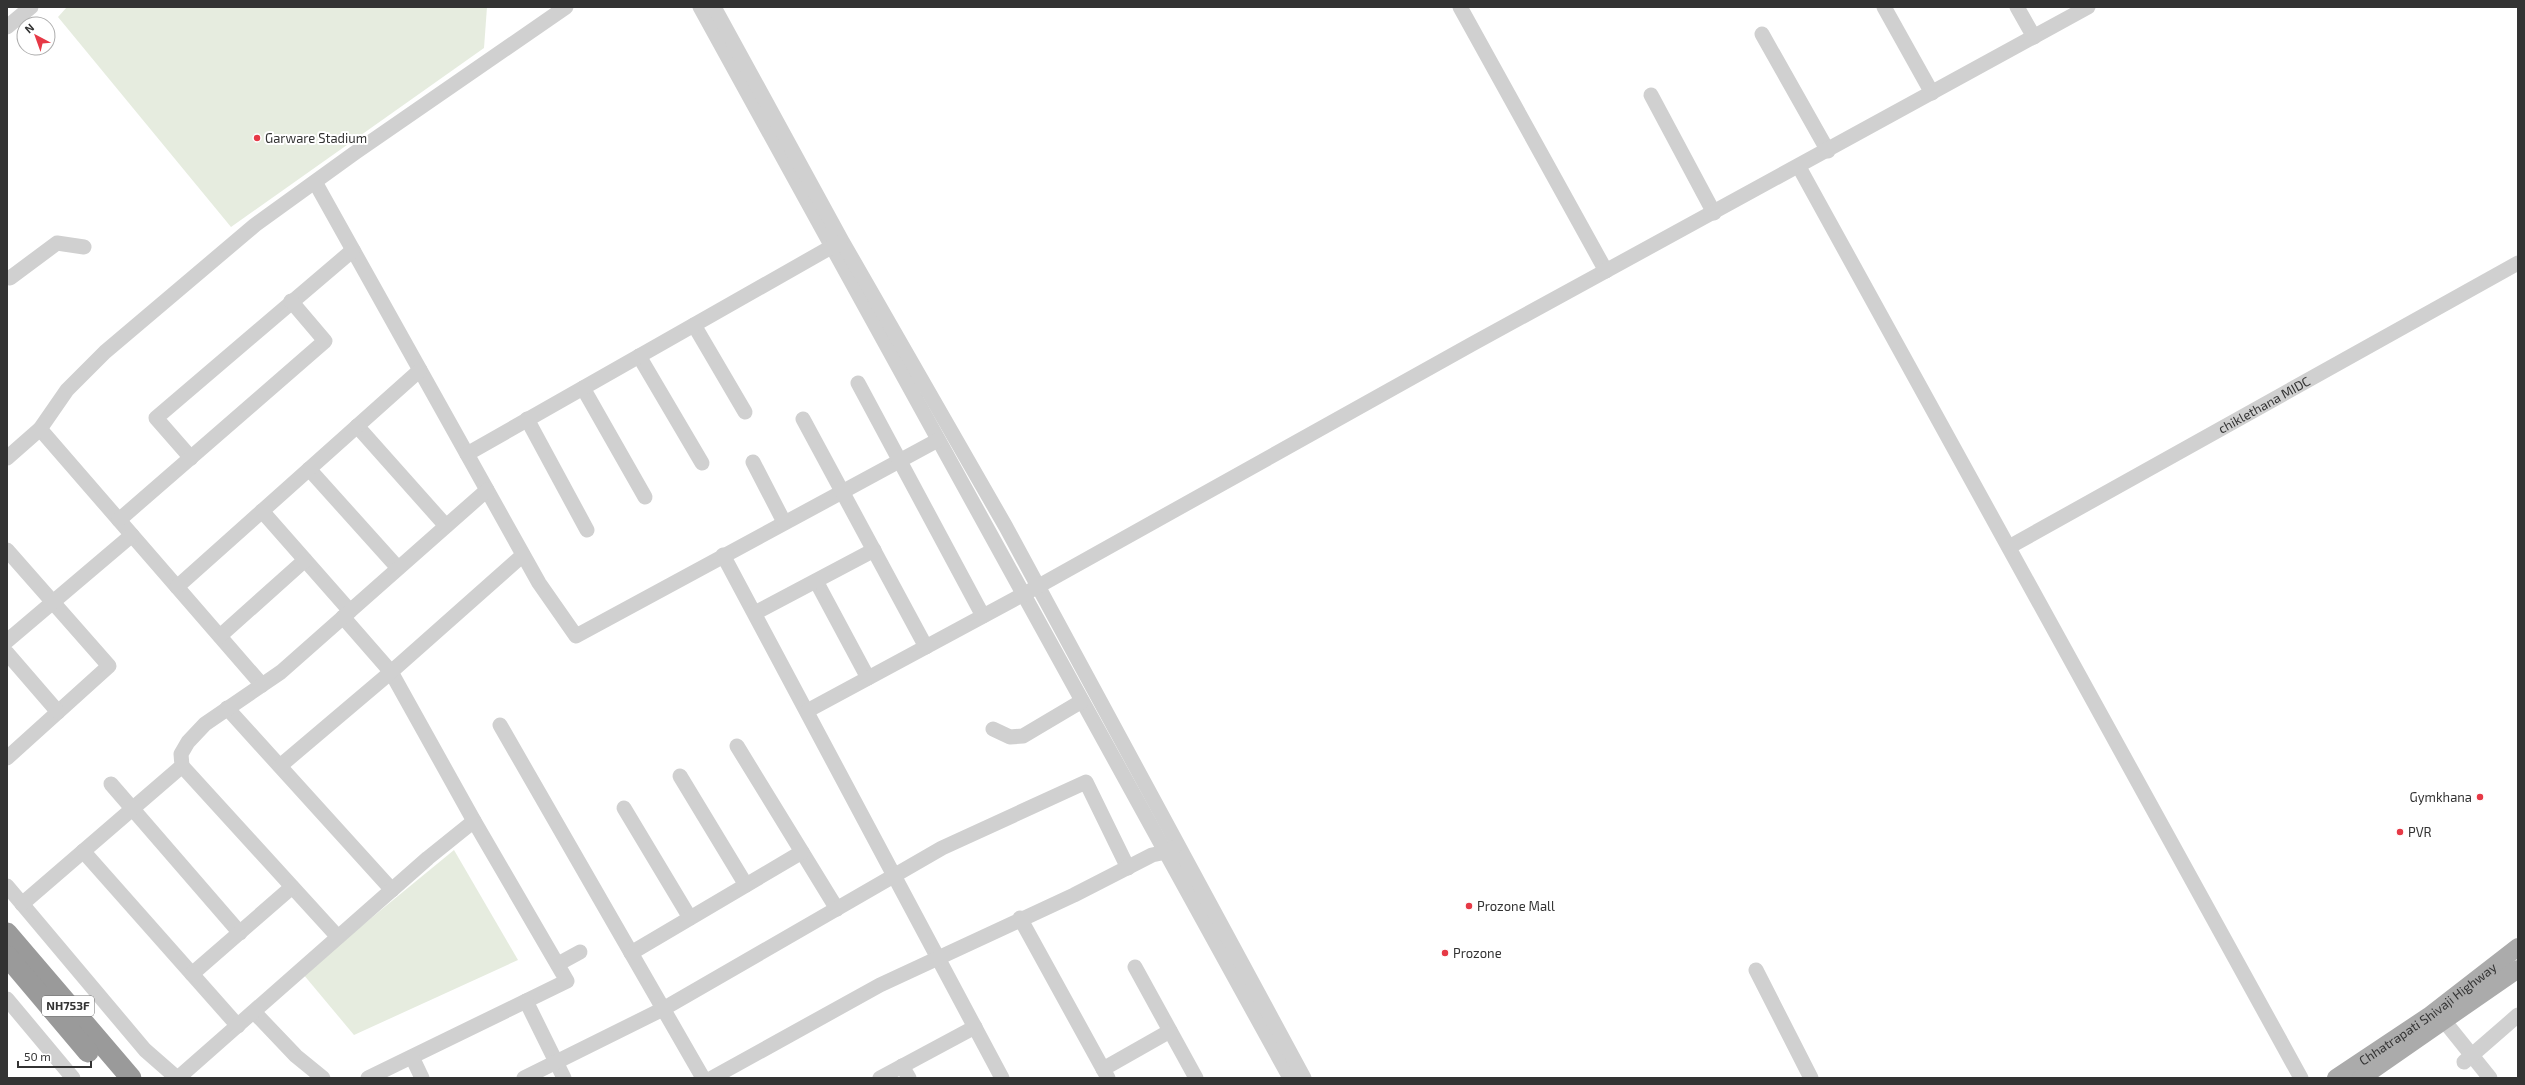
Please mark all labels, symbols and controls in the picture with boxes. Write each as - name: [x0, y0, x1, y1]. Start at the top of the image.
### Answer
- north arrow: [16, 16, 56, 56]
- text: N: [22, 21, 36, 36]
- place label: Garware Stadium: [265, 130, 367, 146]
- marker: Garware Stadium: [252, 133, 262, 143]
- street label: chiklethana MIDC: [2215, 373, 2313, 437]
- place label: Gymkhana: [2410, 789, 2472, 805]
- marker: Gymkhana: [2475, 792, 2485, 802]
- place label: PVR: [2408, 824, 2432, 840]
- marker: PVR: [2395, 827, 2405, 837]
- place label: Prozone Mall: [1477, 898, 1555, 914]
- marker: Prozone Mall: [1464, 901, 1474, 911]
- place label: Prozone: [1453, 945, 1502, 961]
- marker: Prozone: [1440, 948, 1450, 958]
- street label: Chhatrapati Shivaji Highway: [2356, 959, 2500, 1068]
- road number: NH753F: [42, 996, 94, 1016]
- scale bar: [18, 1043, 91, 1069]
- text: 50 m: [24, 1049, 51, 1063]

